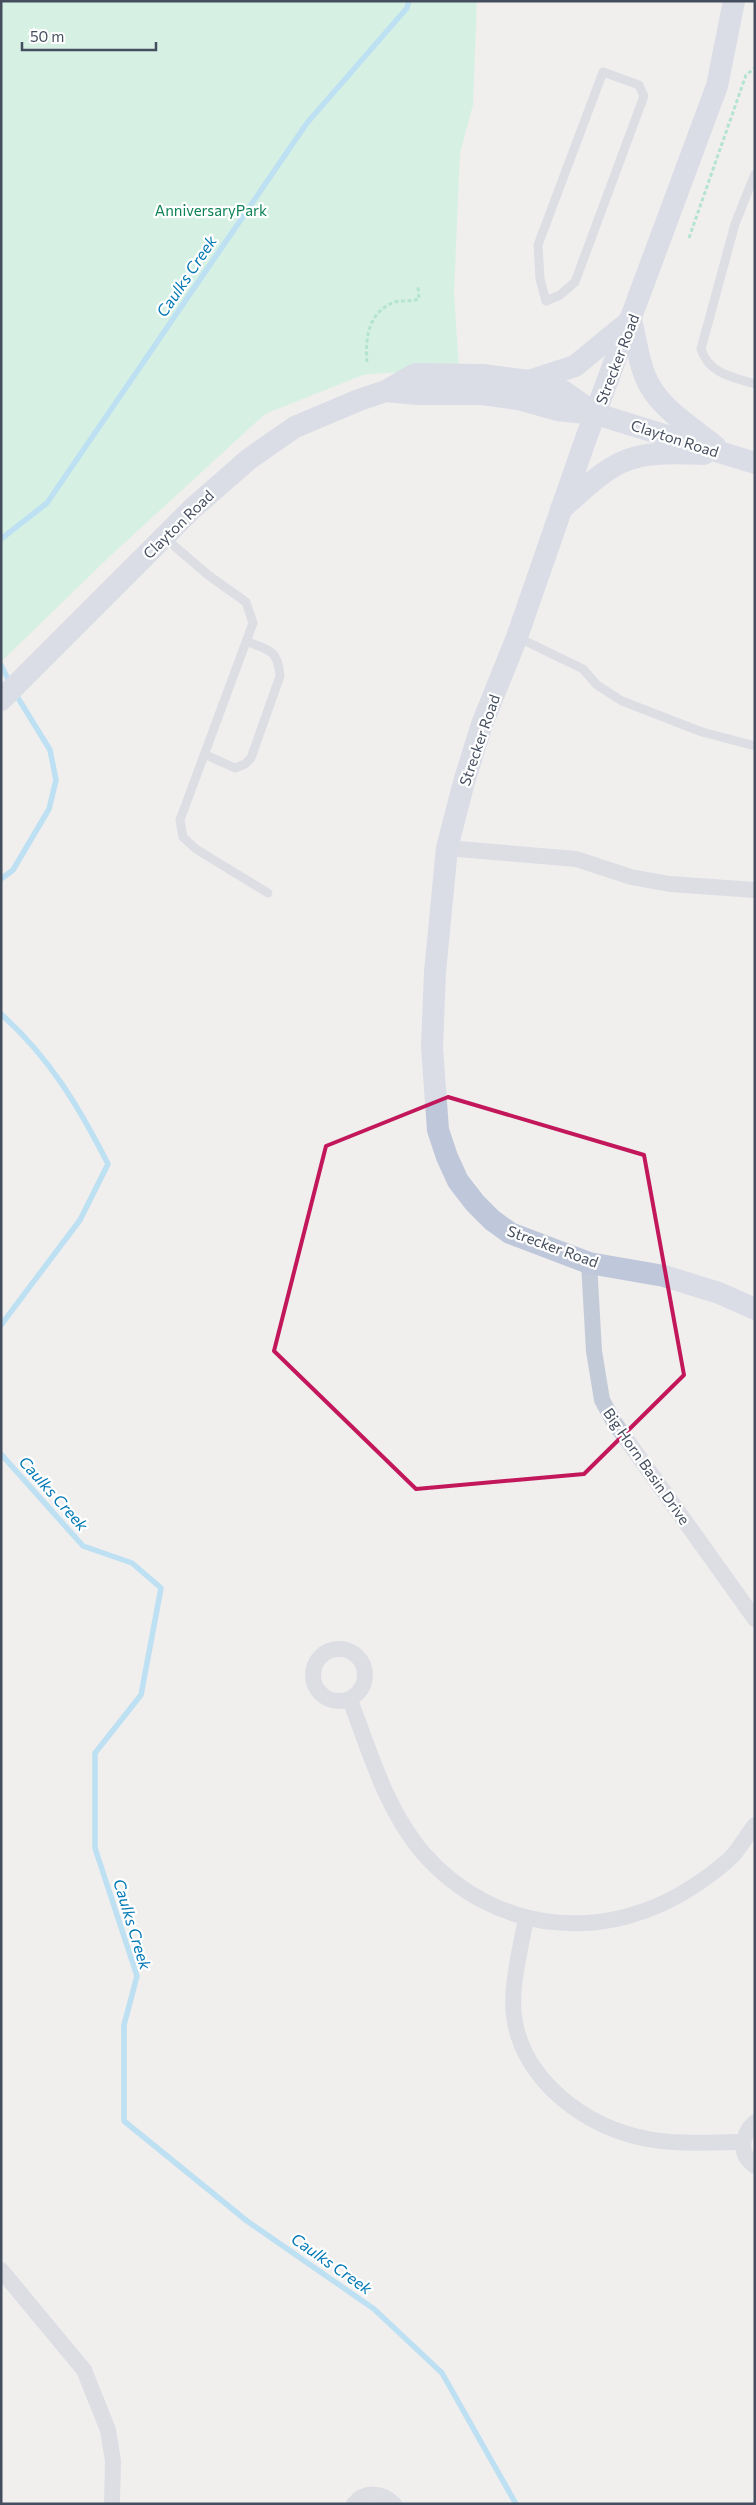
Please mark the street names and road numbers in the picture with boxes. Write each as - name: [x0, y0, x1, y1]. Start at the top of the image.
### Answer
- street label: Strecker Road: [591, 311, 643, 407]
- street label: Clayton Road: [629, 415, 721, 461]
- street label: Clayton Road: [139, 486, 217, 562]
- street label: Strecker Road: [455, 692, 503, 788]
- street label: Strecker Road: [505, 1221, 601, 1271]
- street label: Big Horn Basin Drive: [600, 1404, 694, 1528]

